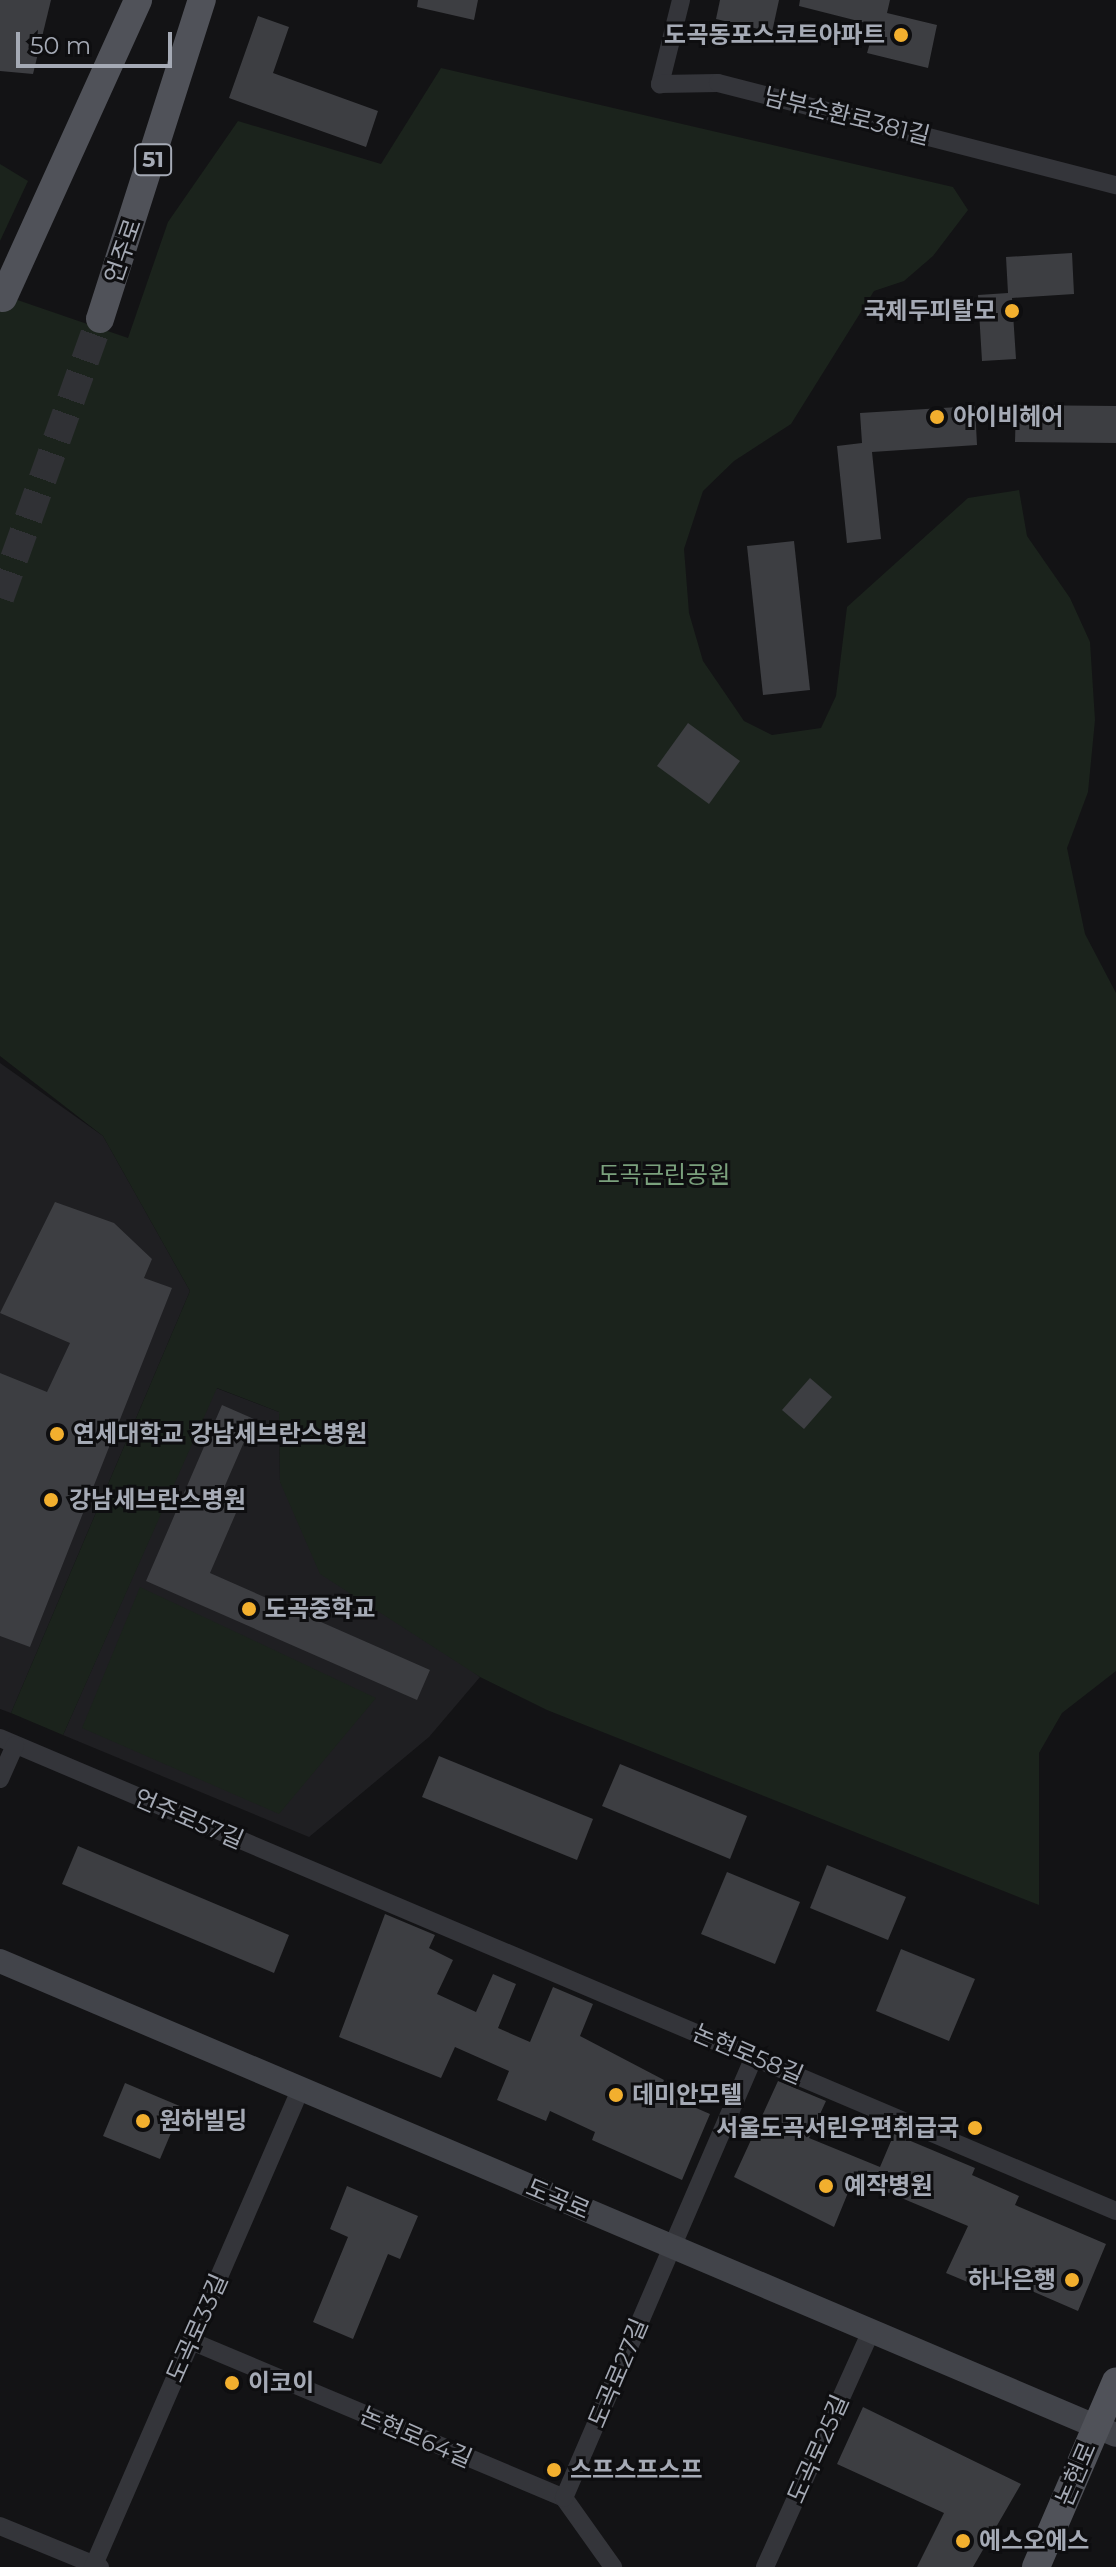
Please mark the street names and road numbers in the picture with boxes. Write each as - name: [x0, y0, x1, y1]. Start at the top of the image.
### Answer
- street label: 남부순환로381길: [761, 81, 933, 151]
- road number: 51: [133, 142, 173, 178]
- street label: 언주로: [99, 215, 147, 287]
- street label: 언주로57길: [130, 1783, 248, 1855]
- street label: 논현로58길: [688, 2018, 808, 2090]
- street label: 도곡로: [522, 2173, 594, 2225]
- street label: 도곡로33길: [160, 2269, 234, 2387]
- street label: 도곡로27길: [582, 2314, 654, 2432]
- street label: 도곡로25길: [781, 2390, 855, 2508]
- street label: 논현로64길: [356, 2401, 476, 2473]
- street label: 논현로: [1050, 2438, 1102, 2510]

